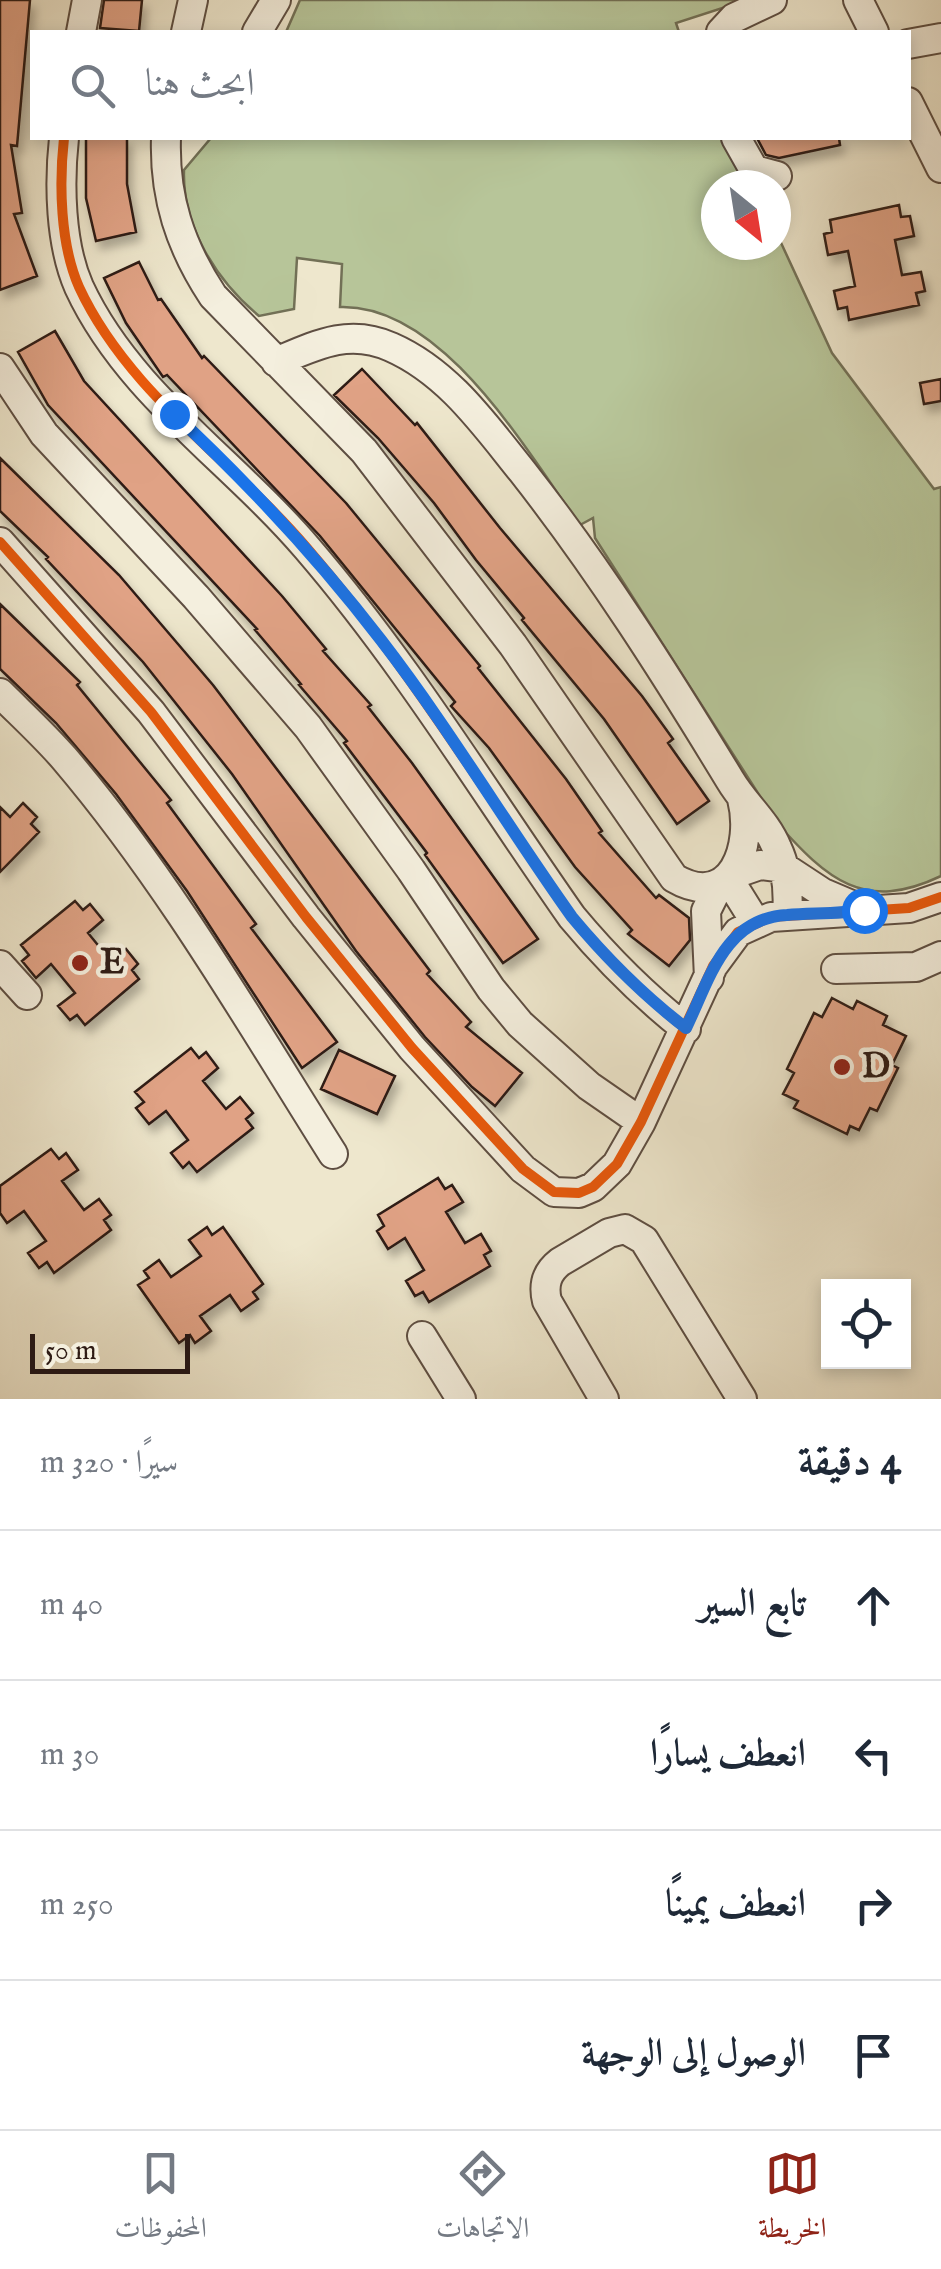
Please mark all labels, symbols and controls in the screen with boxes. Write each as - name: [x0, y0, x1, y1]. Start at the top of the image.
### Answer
- search box: [30, 30, 911, 140]
- icon: search: [65, 58, 120, 113]
- text: ابحث هنا: [145, 61, 255, 109]
- north arrow: [701, 170, 791, 260]
- route end: [152, 392, 198, 438]
- route start: [842, 888, 888, 934]
- place label: E: [100, 941, 124, 986]
- marker: E: [69, 952, 91, 974]
- place label: D: [862, 1045, 890, 1090]
- marker: D: [831, 1056, 853, 1078]
- map controls: [821, 1279, 911, 1369]
- button: locate: [821, 1279, 911, 1369]
- scale bar: [30, 1329, 190, 1374]
- text: 50 m: [45, 1334, 97, 1369]
- text: 4 دقيقة: [798, 1436, 901, 1489]
- text: سيرًا · 320 m: [40, 1443, 178, 1484]
- icon: ahead: [846, 1578, 901, 1633]
- text: تابع السير: [698, 1581, 806, 1629]
- text: 40 m: [40, 1585, 103, 1626]
- icon: left: [846, 1728, 901, 1783]
- text: انعطف يسارًا: [650, 1731, 806, 1779]
- text: 30 m: [40, 1735, 99, 1776]
- icon: right: [846, 1878, 901, 1933]
- text: انعطف يمينًا: [665, 1881, 806, 1929]
- text: 250 m: [40, 1885, 114, 1926]
- icon: arrive: [846, 2028, 901, 2083]
- text: الوصول إلى الوجهة: [581, 2031, 806, 2079]
- tab: المحفوظات: [115, 2146, 207, 2255]
- tab: الاتجاهات: [436, 2146, 529, 2255]
- tab: الخريطة: [758, 2146, 826, 2255]

